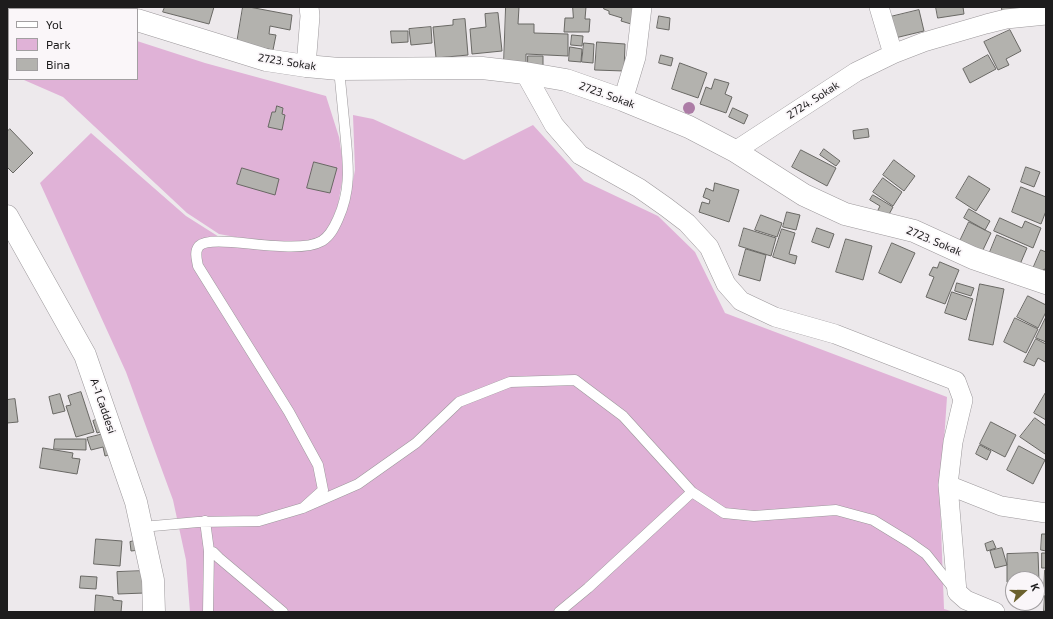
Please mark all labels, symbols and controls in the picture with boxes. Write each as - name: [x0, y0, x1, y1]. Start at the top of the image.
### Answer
- legend: [8, 8, 138, 80]
- text: Yol: [46, 17, 62, 31]
- text: Park: [46, 37, 71, 51]
- street label: 2723. Sokak: [257, 51, 317, 73]
- text: Bina: [46, 57, 70, 71]
- street label: 2724. Sokak: [785, 78, 841, 122]
- street label: 2723. Sokak: [577, 79, 637, 111]
- street label: 2723. Sokak: [904, 223, 964, 259]
- street label: A-1 Caddesi: [87, 377, 119, 435]
- north arrow: [1005, 571, 1045, 611]
- text: K: [1028, 581, 1043, 592]

